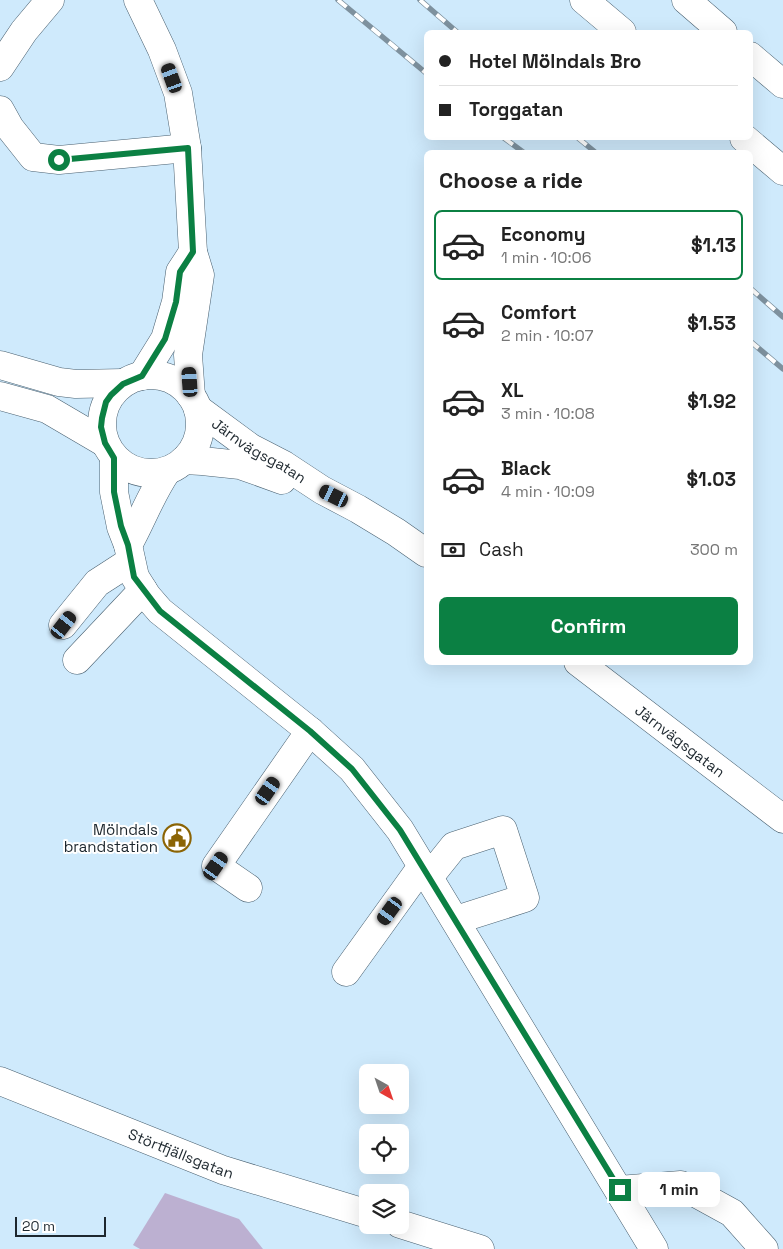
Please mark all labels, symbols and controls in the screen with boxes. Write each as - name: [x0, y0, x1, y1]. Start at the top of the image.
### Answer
- text: Hotel Mölndals Bro: [469, 49, 641, 74]
- car: [159, 61, 184, 95]
- text: Torggatan: [469, 97, 563, 122]
- route start: [48, 149, 70, 171]
- text: Choose a ride: [439, 166, 583, 194]
- text: Economy: [501, 222, 585, 247]
- icon: car: [441, 223, 486, 268]
- text: $1.13: [691, 233, 736, 258]
- text: 1 min · 10:06: [501, 247, 592, 268]
- text: Comfort: [501, 300, 577, 325]
- icon: car: [441, 301, 486, 346]
- text: $1.53: [687, 311, 736, 336]
- text: 2 min · 10:07: [501, 325, 593, 346]
- car: [181, 367, 198, 397]
- text: XL: [501, 378, 524, 403]
- icon: car: [441, 379, 486, 424]
- text: $1.92: [687, 389, 736, 414]
- text: 3 min · 10:08: [501, 403, 595, 424]
- street label: Järnvägsgatan: [208, 413, 310, 487]
- text: Black: [501, 456, 551, 481]
- icon: car: [441, 457, 486, 502]
- text: $1.03: [687, 467, 736, 492]
- text: 4 min · 10:09: [501, 481, 595, 502]
- car: [317, 483, 350, 509]
- icon: cash: [439, 536, 467, 564]
- text: Cash: [479, 537, 524, 562]
- text: 300 m: [690, 539, 738, 560]
- button: Confirm: [439, 597, 738, 655]
- car: [48, 609, 79, 641]
- street label: Järnvägsgatan: [632, 700, 729, 781]
- car: [253, 774, 282, 808]
- place label: Mölndals brandstation: [64, 820, 158, 856]
- public building icon: Mölndals brandstation: [162, 823, 192, 853]
- car: [201, 849, 230, 883]
- car: [375, 894, 404, 928]
- north arrow: [359, 1064, 409, 1114]
- map controls: [359, 1064, 409, 1234]
- street label: Störtfjällsgatan: [126, 1124, 236, 1182]
- button: locate: [359, 1124, 409, 1174]
- callout: 1 min: [638, 1172, 720, 1208]
- route end: [609, 1179, 631, 1201]
- text: 1 min: [659, 1179, 699, 1200]
- button: layers: [359, 1184, 409, 1234]
- scale bar: [15, 1214, 106, 1237]
- text: 20 m: [22, 1217, 55, 1235]

